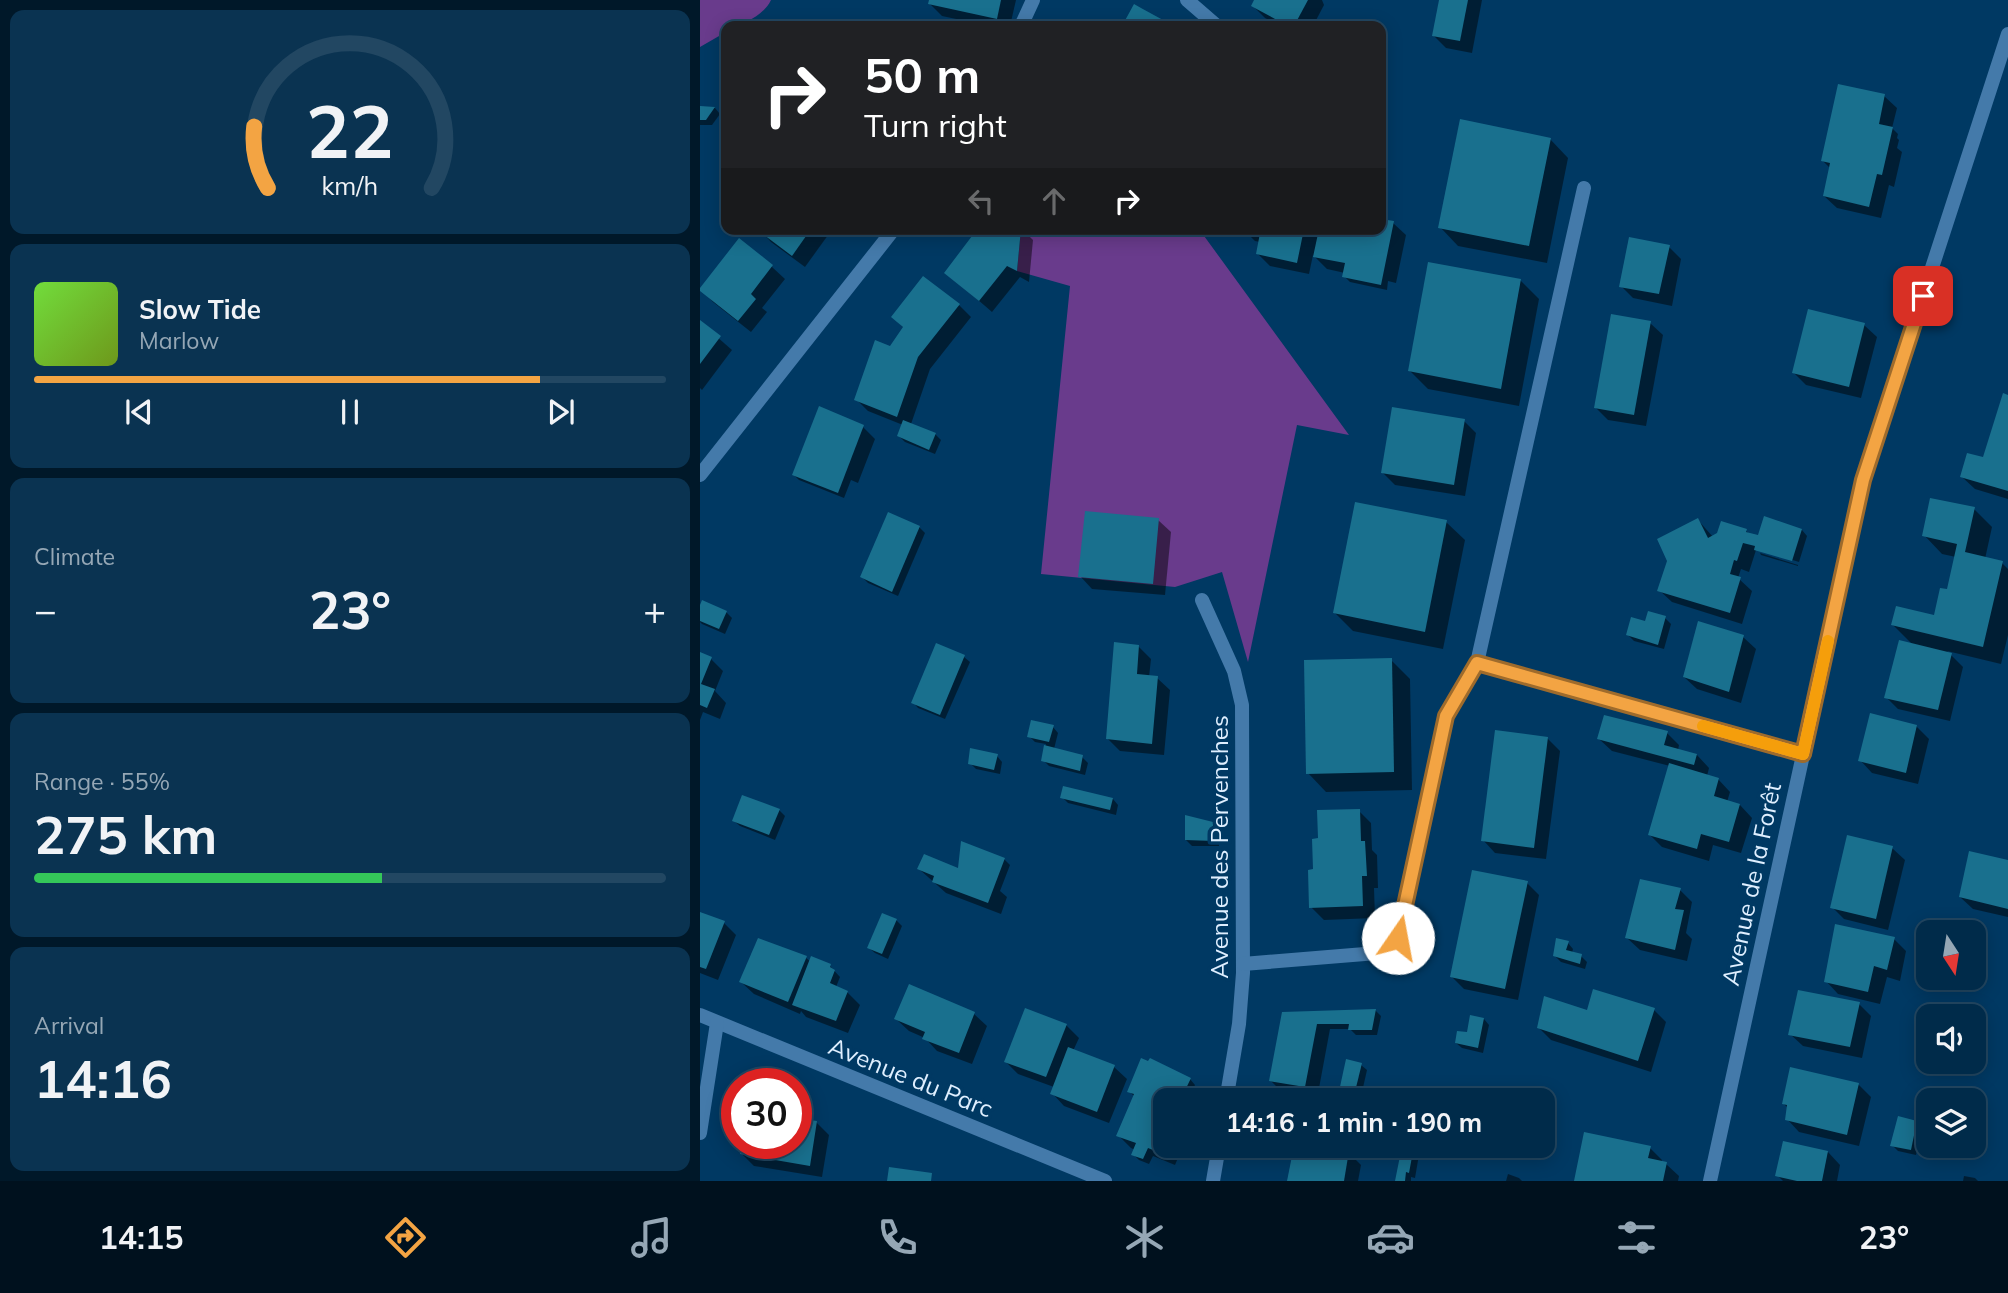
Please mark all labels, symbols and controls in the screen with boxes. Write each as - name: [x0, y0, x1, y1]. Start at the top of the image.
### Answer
- text: 50 m: [864, 44, 980, 105]
- icon: right: [749, 49, 840, 140]
- text: 22: [306, 85, 394, 176]
- text: Turn right: [864, 105, 1007, 145]
- text: km/h: [322, 170, 378, 201]
- icon: left: [962, 182, 1000, 220]
- icon: ahead: [1035, 182, 1073, 220]
- icon: right: [1108, 182, 1146, 220]
- pin: [1893, 266, 1953, 326]
- icon: arrive: [1904, 277, 1942, 315]
- text: Slow Tide: [139, 293, 261, 326]
- text: Marlow: [139, 326, 219, 355]
- icon: previous: [120, 393, 158, 431]
- icon: pause: [331, 393, 369, 431]
- icon: next: [542, 393, 580, 431]
- text: Climate: [34, 542, 115, 571]
- text: 23°: [309, 577, 391, 642]
- text: −: [34, 586, 57, 634]
- text: +: [643, 586, 666, 634]
- street label: Avenue des Pervenches: [1204, 715, 1234, 979]
- text: Range · 55%: [34, 767, 170, 796]
- street label: Avenue de la Forêt: [1715, 780, 1787, 988]
- text: 275 km: [34, 802, 217, 867]
- position arrow: [1361, 901, 1435, 975]
- north arrow: [1916, 920, 1986, 990]
- map controls: [1916, 920, 1986, 1158]
- button: sound: [1916, 1004, 1986, 1074]
- text: Arrival: [34, 1011, 104, 1040]
- street label: Avenue du Parc: [825, 1030, 998, 1124]
- text: 14:16: [34, 1046, 172, 1111]
- speed limit sign: 30: [721, 1068, 812, 1159]
- button: layers: [1916, 1088, 1986, 1158]
- text: 14:16 · 1 min · 190 m: [1226, 1106, 1482, 1139]
- icon: directions: [381, 1213, 430, 1262]
- icon: music: [627, 1213, 676, 1262]
- icon: phone: [873, 1213, 922, 1262]
- icon: climate: [1120, 1213, 1169, 1262]
- icon: car: [1366, 1213, 1415, 1262]
- icon: filters: [1612, 1213, 1661, 1262]
- text: 14:15: [99, 1217, 183, 1257]
- text: 23°: [1859, 1217, 1909, 1257]

